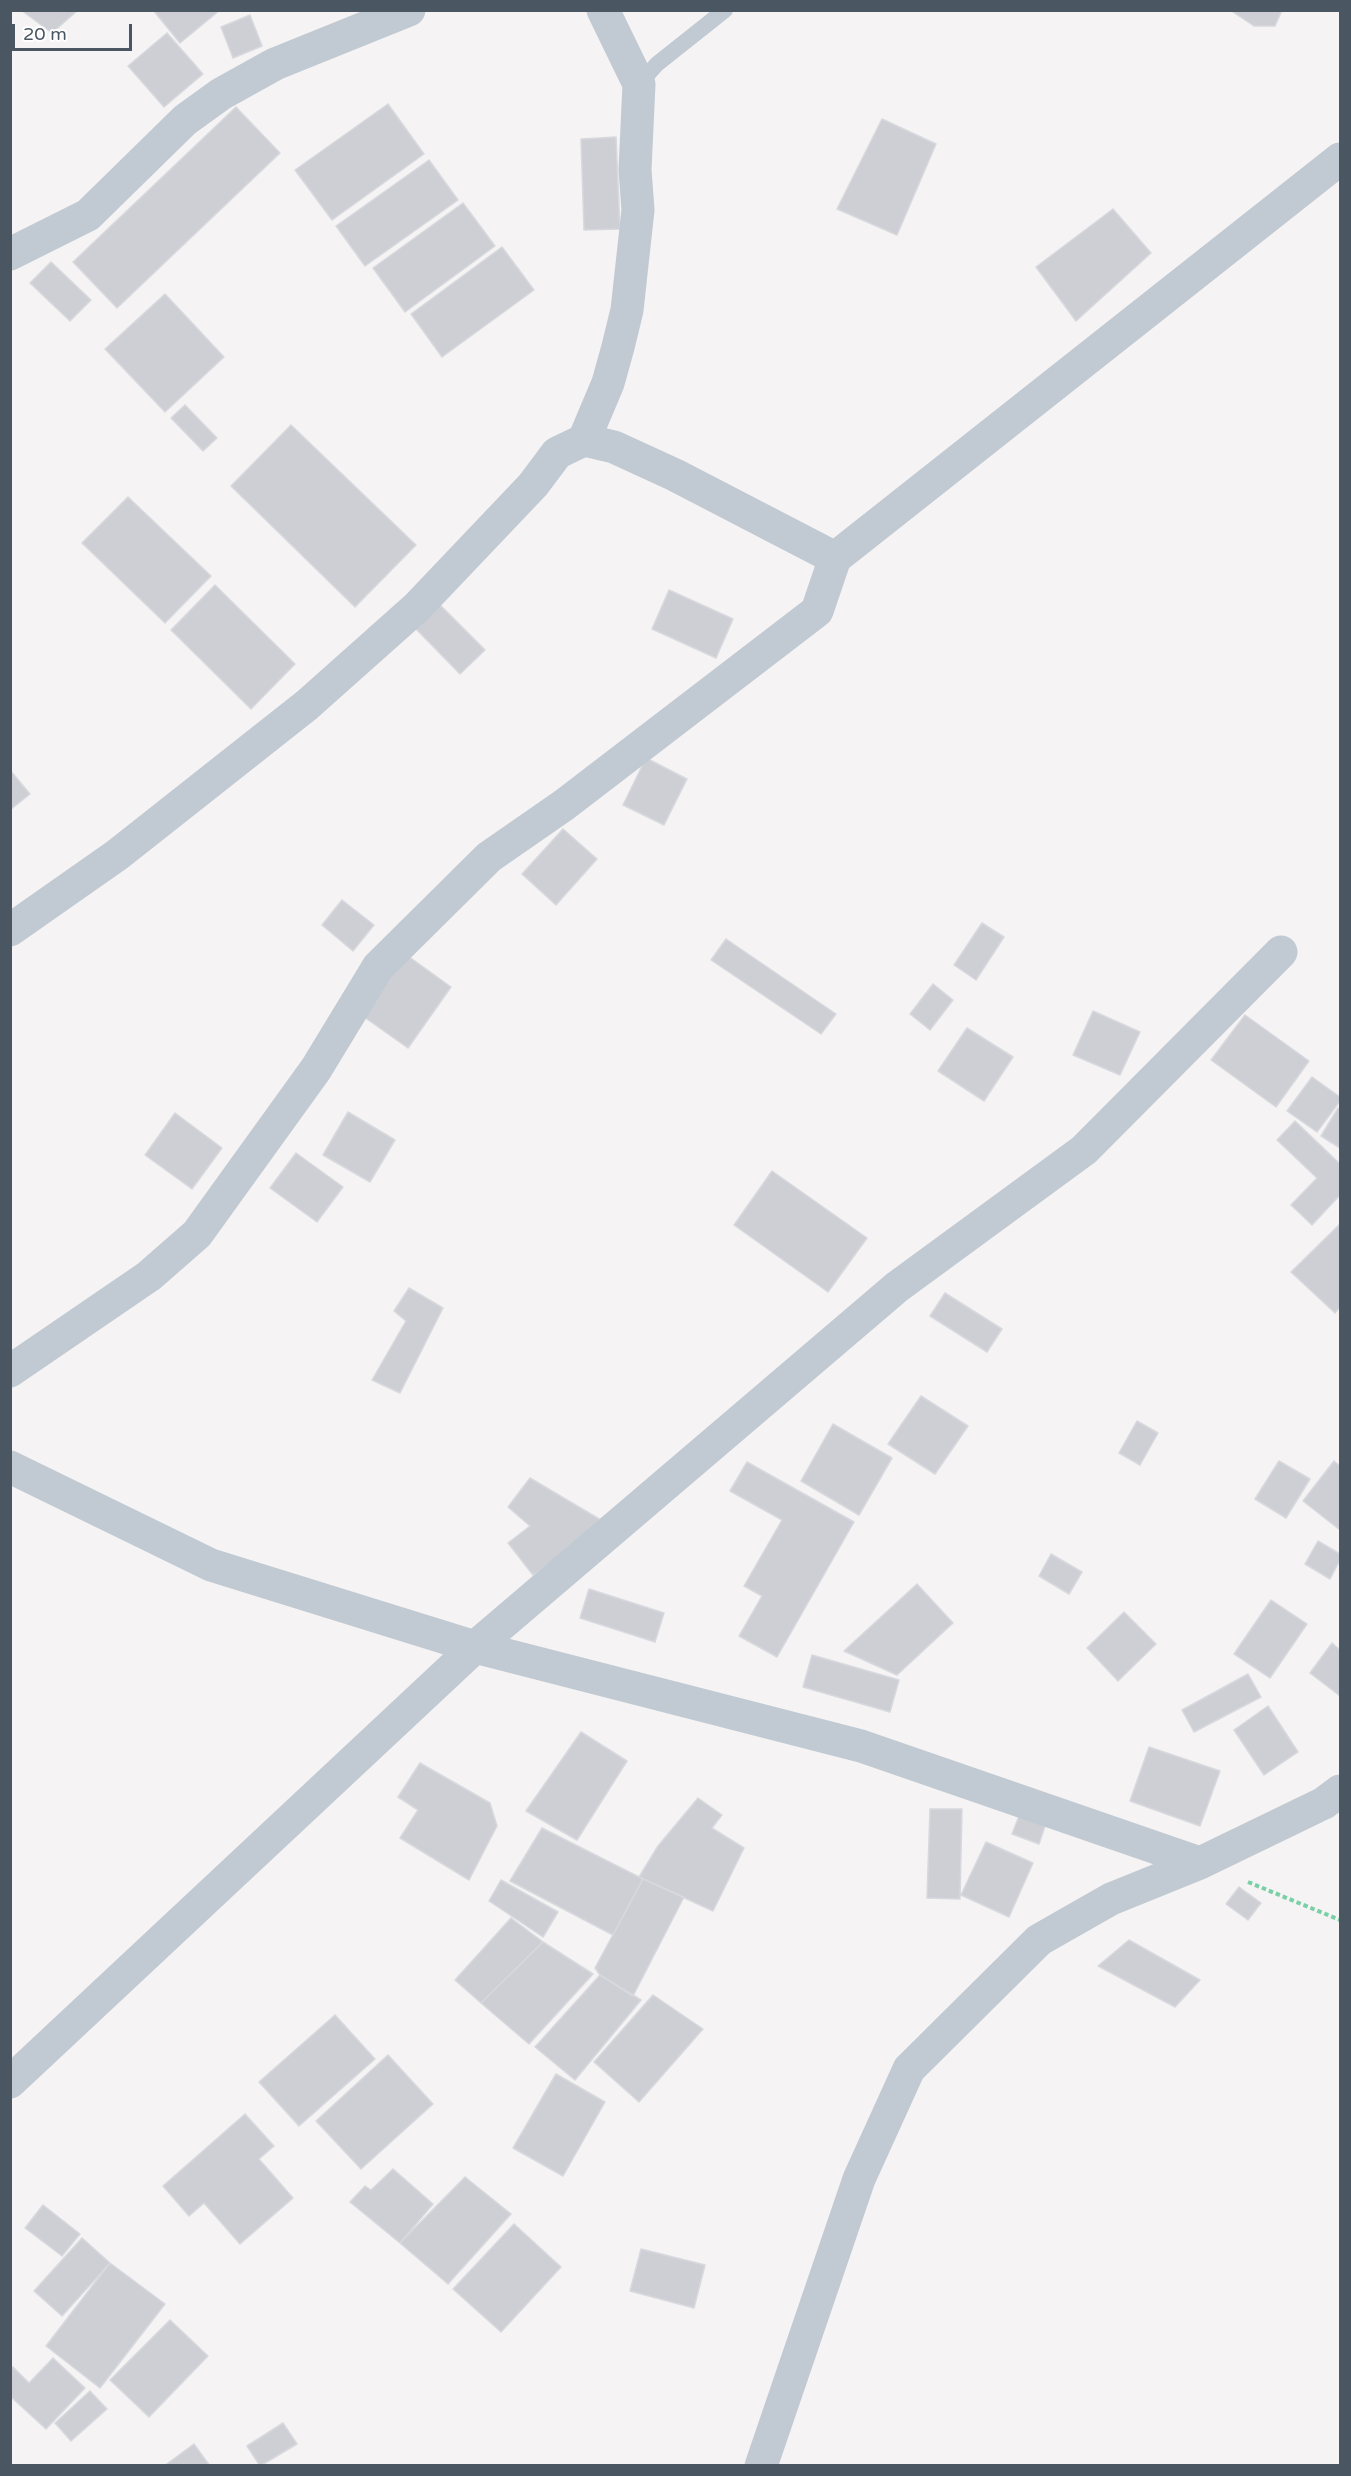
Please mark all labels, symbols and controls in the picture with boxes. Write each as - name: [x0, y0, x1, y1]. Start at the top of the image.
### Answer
- scale bar: [15, 12, 135, 50]
- text: 20 m: [23, 23, 67, 45]

